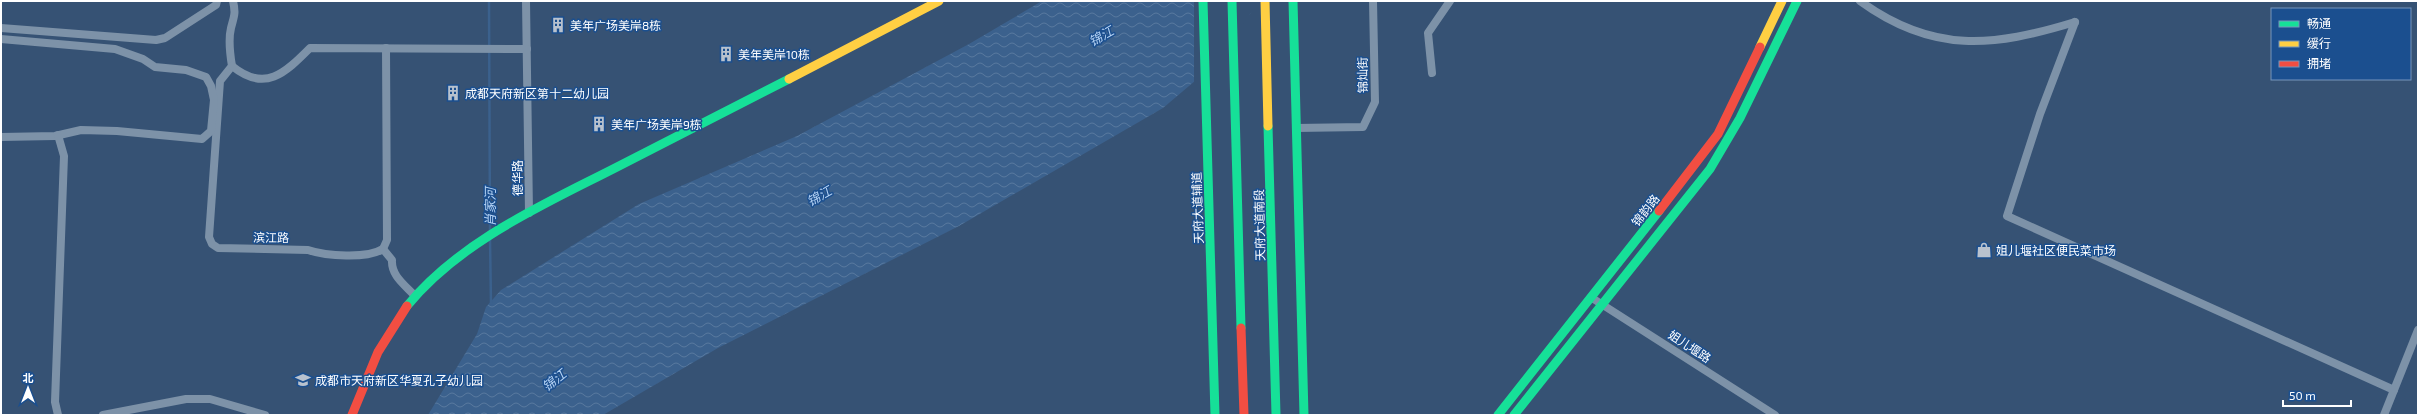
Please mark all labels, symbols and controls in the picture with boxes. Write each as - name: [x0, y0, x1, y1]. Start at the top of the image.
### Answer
- legend: [2271, 8, 2411, 80]
- building icon: 美年广场美岸8栋: [549, 16, 567, 34]
- text: 畅通: [2307, 16, 2331, 30]
- place label: 美年广场美岸8栋: [570, 18, 661, 32]
- water label: 锦江: [1086, 22, 1118, 49]
- text: 缓行: [2307, 36, 2331, 50]
- building icon: 美年美岸10栋: [717, 45, 735, 63]
- place label: 美年美岸10栋: [738, 47, 810, 61]
- text: 拥堵: [2307, 56, 2331, 70]
- street label: 锦灿街: [1355, 57, 1369, 93]
- building icon: 成都天府新区第十二幼儿园: [444, 84, 462, 102]
- place label: 成都天府新区第十二幼儿园: [465, 86, 609, 100]
- building icon: 美年广场美岸9栋: [590, 115, 608, 133]
- place label: 美年广场美岸9栋: [611, 117, 702, 131]
- street label: 德华路: [510, 160, 524, 196]
- street label: 天府大道辅道: [1189, 172, 1205, 244]
- water label: 锦江: [804, 182, 836, 209]
- water label: 肖家河: [482, 185, 498, 227]
- street label: 天府大道南段: [1251, 189, 1267, 261]
- street label: 锦韵路: [1628, 192, 1662, 228]
- street label: 滨江路: [253, 230, 289, 244]
- shop icon: 姐儿堰社区便民菜市场: [1975, 241, 1993, 259]
- place label: 姐儿堰社区便民菜市场: [1996, 243, 2116, 257]
- street label: 姐儿堰路: [1666, 327, 1714, 365]
- water label: 锦江: [539, 364, 571, 394]
- north arrow: [8, 368, 48, 408]
- text: 北: [23, 371, 34, 384]
- school or university icon: 成都市天府新区华夏孔子幼儿园: [294, 371, 312, 389]
- place label: 成都市天府新区华夏孔子幼儿园: [315, 373, 483, 387]
- scale bar: [2283, 382, 2351, 408]
- text: 50 m: [2289, 388, 2316, 402]

